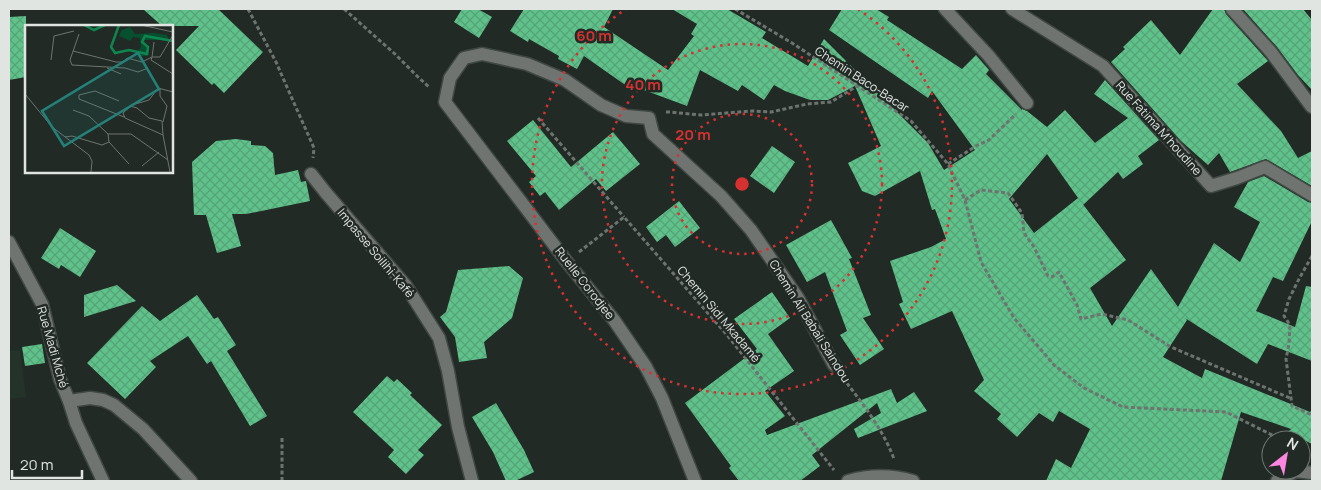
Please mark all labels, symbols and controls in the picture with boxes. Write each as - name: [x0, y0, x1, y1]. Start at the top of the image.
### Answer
- inset map: [25, 25, 172, 172]
- text: 60 m: [576, 25, 612, 46]
- street label: Chemin Baco-Bacar: [812, 42, 913, 116]
- text: 40 m: [625, 74, 661, 95]
- street label: Rue Fatima M'houdine: [1112, 77, 1206, 179]
- text: 20 m: [675, 124, 711, 145]
- centre of rings: [733, 175, 751, 193]
- street label: Impasse Soilihi-Kafé: [334, 205, 418, 301]
- street label: Ruelle Corodjee: [551, 243, 619, 323]
- street label: Chemin Ali Babali Saindou: [765, 256, 855, 386]
- street label: Chemin Sidi Mkadamé: [674, 262, 764, 366]
- street label: Rue Madi Mché: [33, 304, 73, 390]
- north arrow: [1261, 430, 1311, 480]
- text: N: [1284, 433, 1302, 454]
- scale bar: [12, 448, 82, 480]
- text: 20 m: [20, 454, 53, 475]

